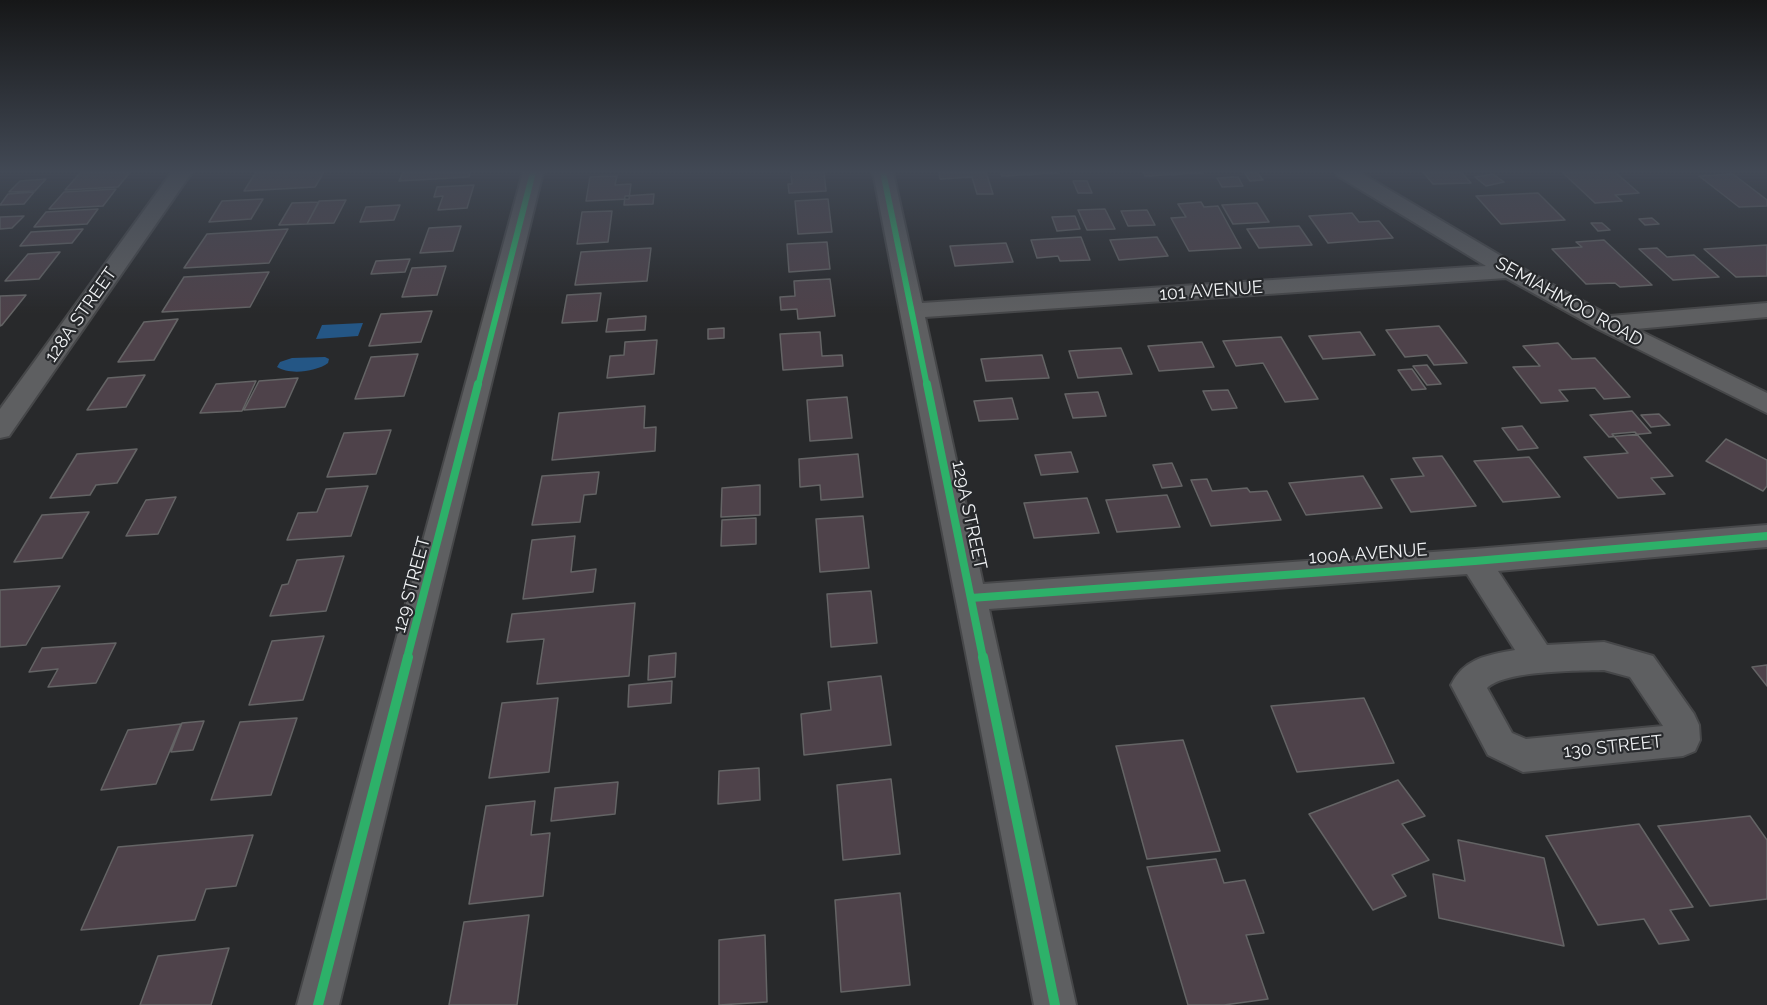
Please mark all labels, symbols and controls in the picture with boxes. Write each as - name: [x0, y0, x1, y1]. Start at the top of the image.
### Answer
- street label: SEMIAHMOO ROAD: [1492, 253, 1646, 351]
- street label: 128A STREET: [40, 263, 122, 367]
- street label: 101 AVENUE: [1158, 277, 1264, 305]
- street label: 129A STREET: [947, 459, 991, 571]
- street label: 129 STREET: [389, 535, 435, 635]
- street label: 100A AVENUE: [1308, 539, 1428, 569]
- street label: 130 STREET: [1562, 731, 1664, 763]

